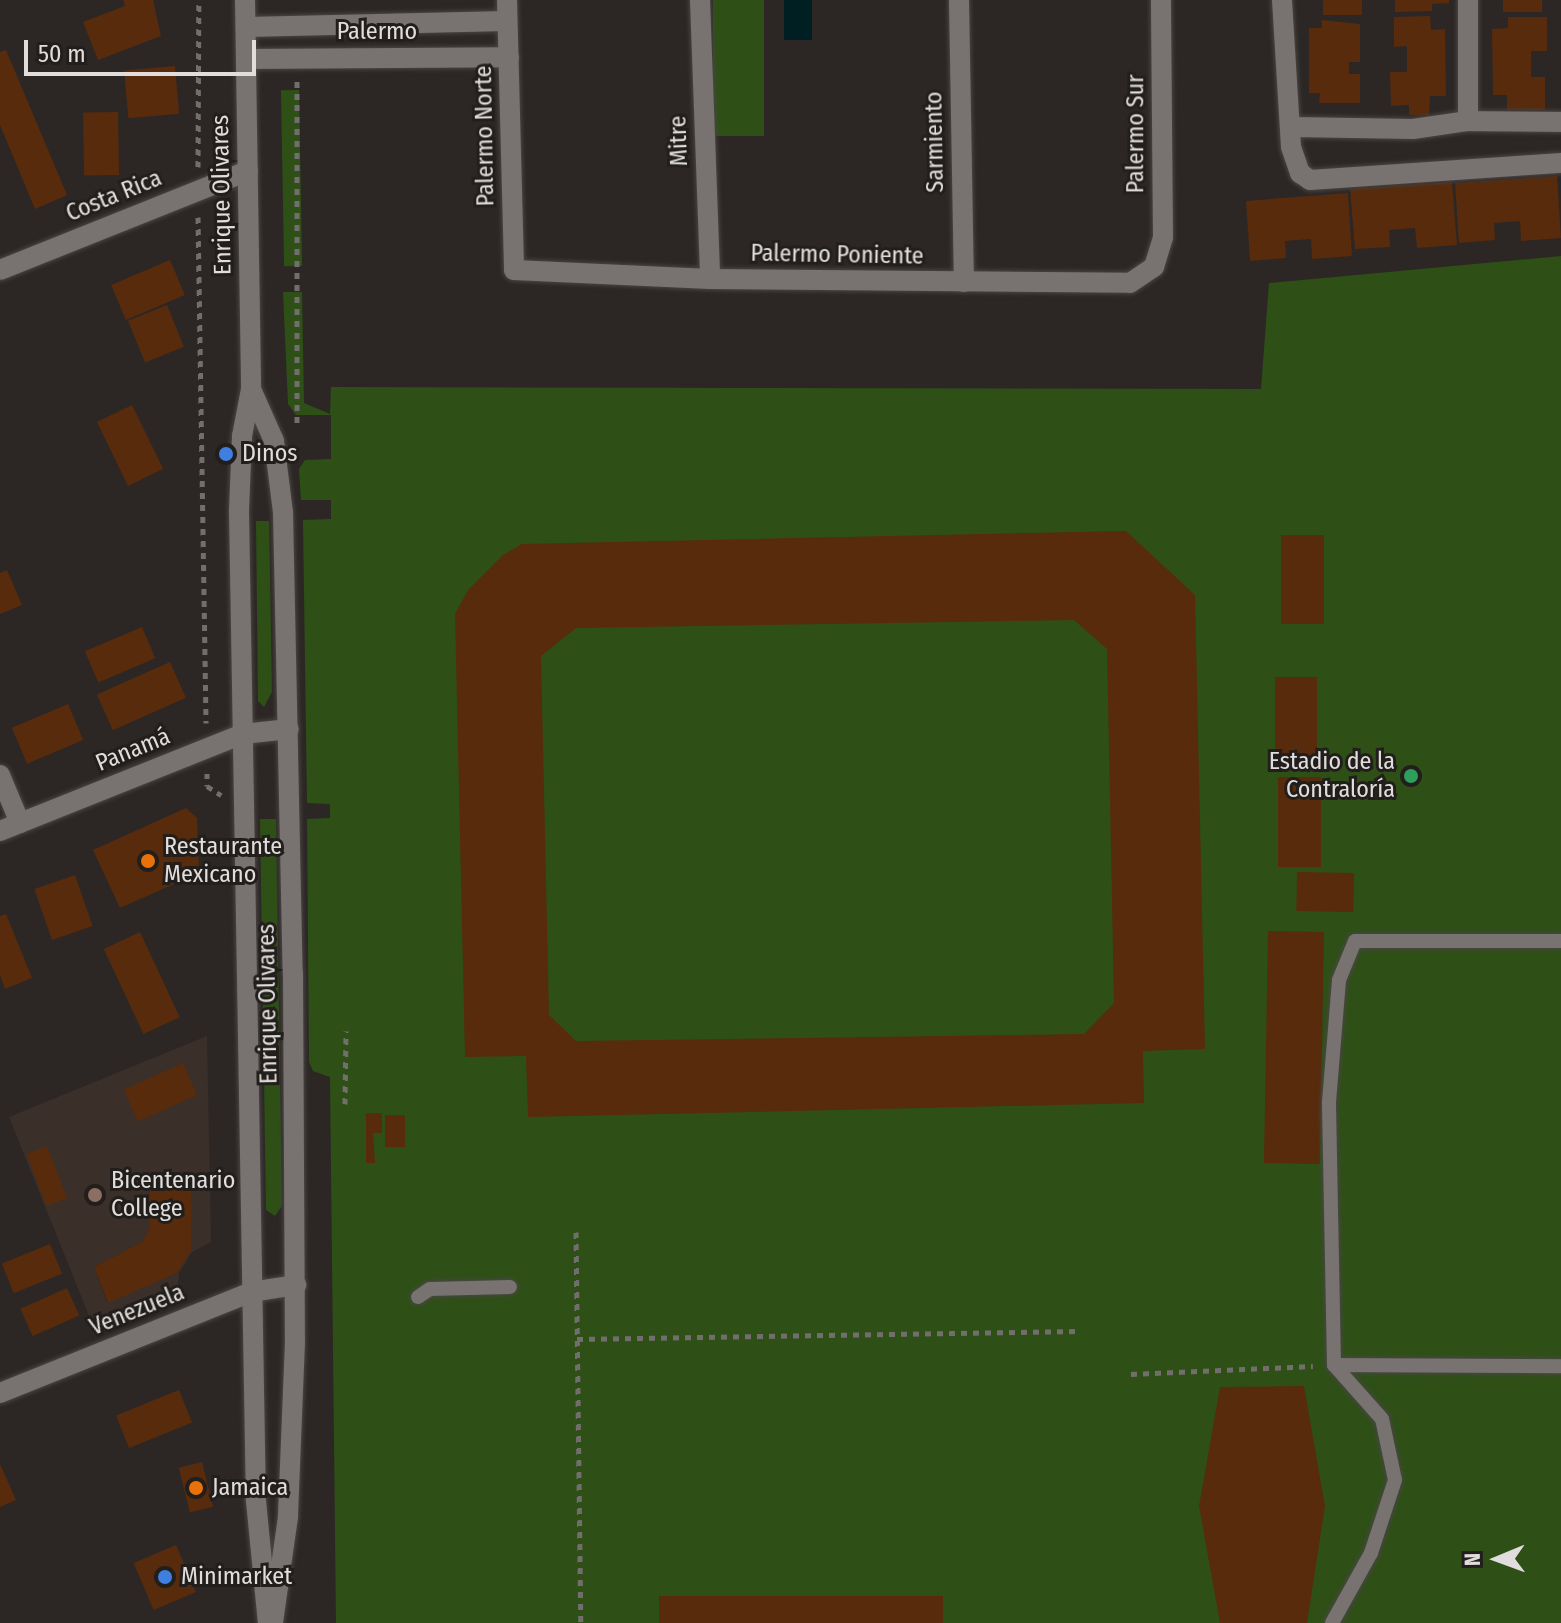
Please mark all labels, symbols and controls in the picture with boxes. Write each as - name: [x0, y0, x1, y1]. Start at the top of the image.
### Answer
- street label: Palermo: [337, 18, 417, 46]
- scale bar: [28, 24, 260, 74]
- text: 50 m: [38, 40, 86, 68]
- street label: Palermo Norte: [469, 65, 501, 207]
- street label: Palermo Sur: [1122, 75, 1150, 193]
- street label: Sarmiento: [920, 91, 950, 193]
- street label: Enrique Olivares: [206, 115, 238, 275]
- street label: Mitre: [664, 115, 694, 167]
- street label: Costa Rica: [62, 164, 166, 228]
- street label: Palermo Poniente: [750, 239, 924, 271]
- place label: Dinos: [242, 440, 298, 468]
- marker: Dinos: [217, 445, 235, 463]
- street label: Panamá: [92, 722, 174, 778]
- place label: Estadio de la Contraloría: [1269, 748, 1395, 804]
- marker: Estadio de la Contraloría: [1402, 767, 1420, 785]
- place label: Restaurante Mexicano: [164, 833, 282, 889]
- marker: Restaurante Mexicano: [139, 852, 157, 870]
- street label: Enrique Olivares: [252, 924, 284, 1084]
- place label: Bicentenario College: [111, 1167, 235, 1223]
- marker: Bicentenario College: [86, 1186, 104, 1204]
- street label: Venezuela: [85, 1278, 189, 1342]
- place label: Jamaica: [212, 1474, 288, 1502]
- marker: Jamaica: [187, 1479, 205, 1497]
- north arrow: [1457, 1519, 1537, 1599]
- text: N: [1459, 1553, 1486, 1566]
- place label: Minimarket: [181, 1563, 292, 1591]
- marker: Minimarket: [156, 1568, 174, 1586]

